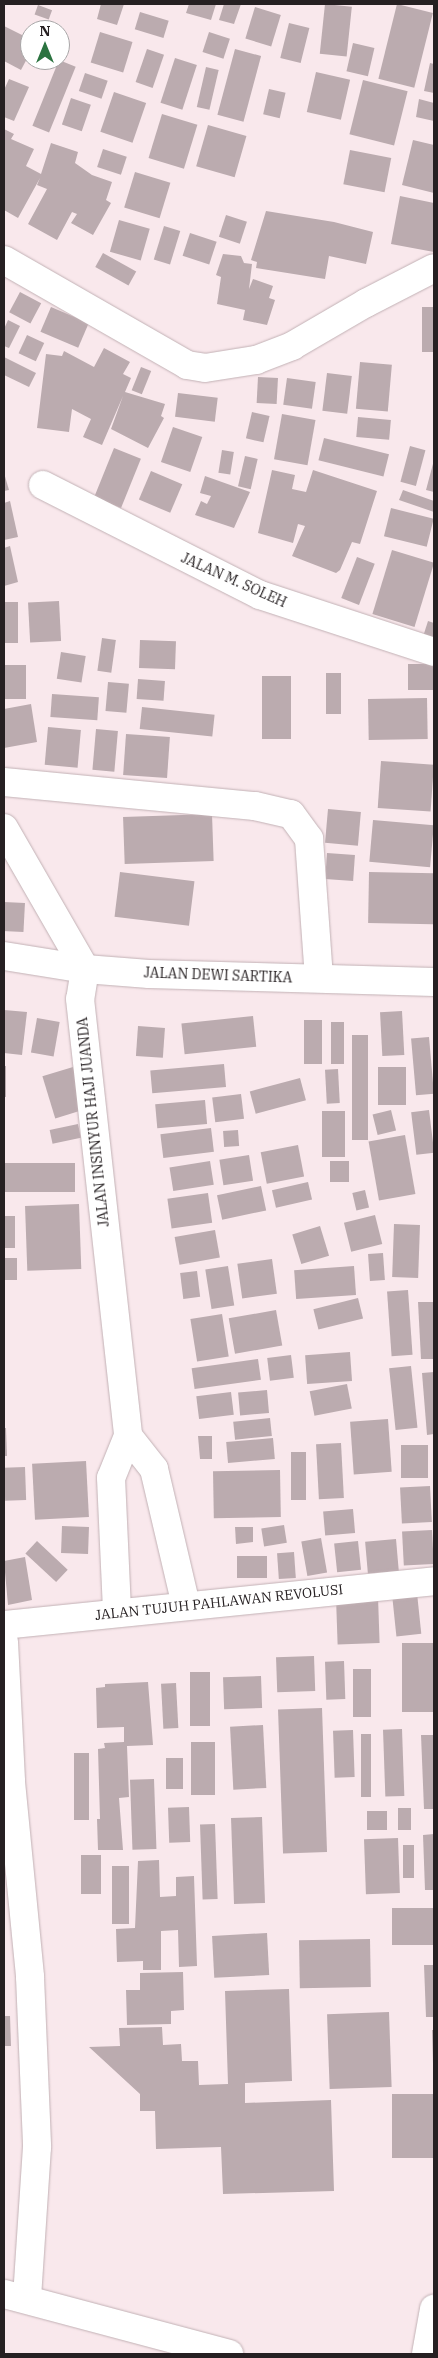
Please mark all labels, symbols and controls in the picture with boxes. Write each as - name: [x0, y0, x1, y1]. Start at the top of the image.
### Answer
- north arrow: [20, 20, 70, 70]
- text: N: [39, 22, 51, 40]
- street label: JALAN M. SOLEH: [179, 549, 289, 611]
- street label: JALAN DEWI SARTIKA: [143, 964, 293, 986]
- street label: JALAN INSINYUR HAJI JUANDA: [74, 1016, 112, 1228]
- street label: JALAN TUJUH PAHLAWAN REVOLUSI: [94, 1581, 344, 1623]

